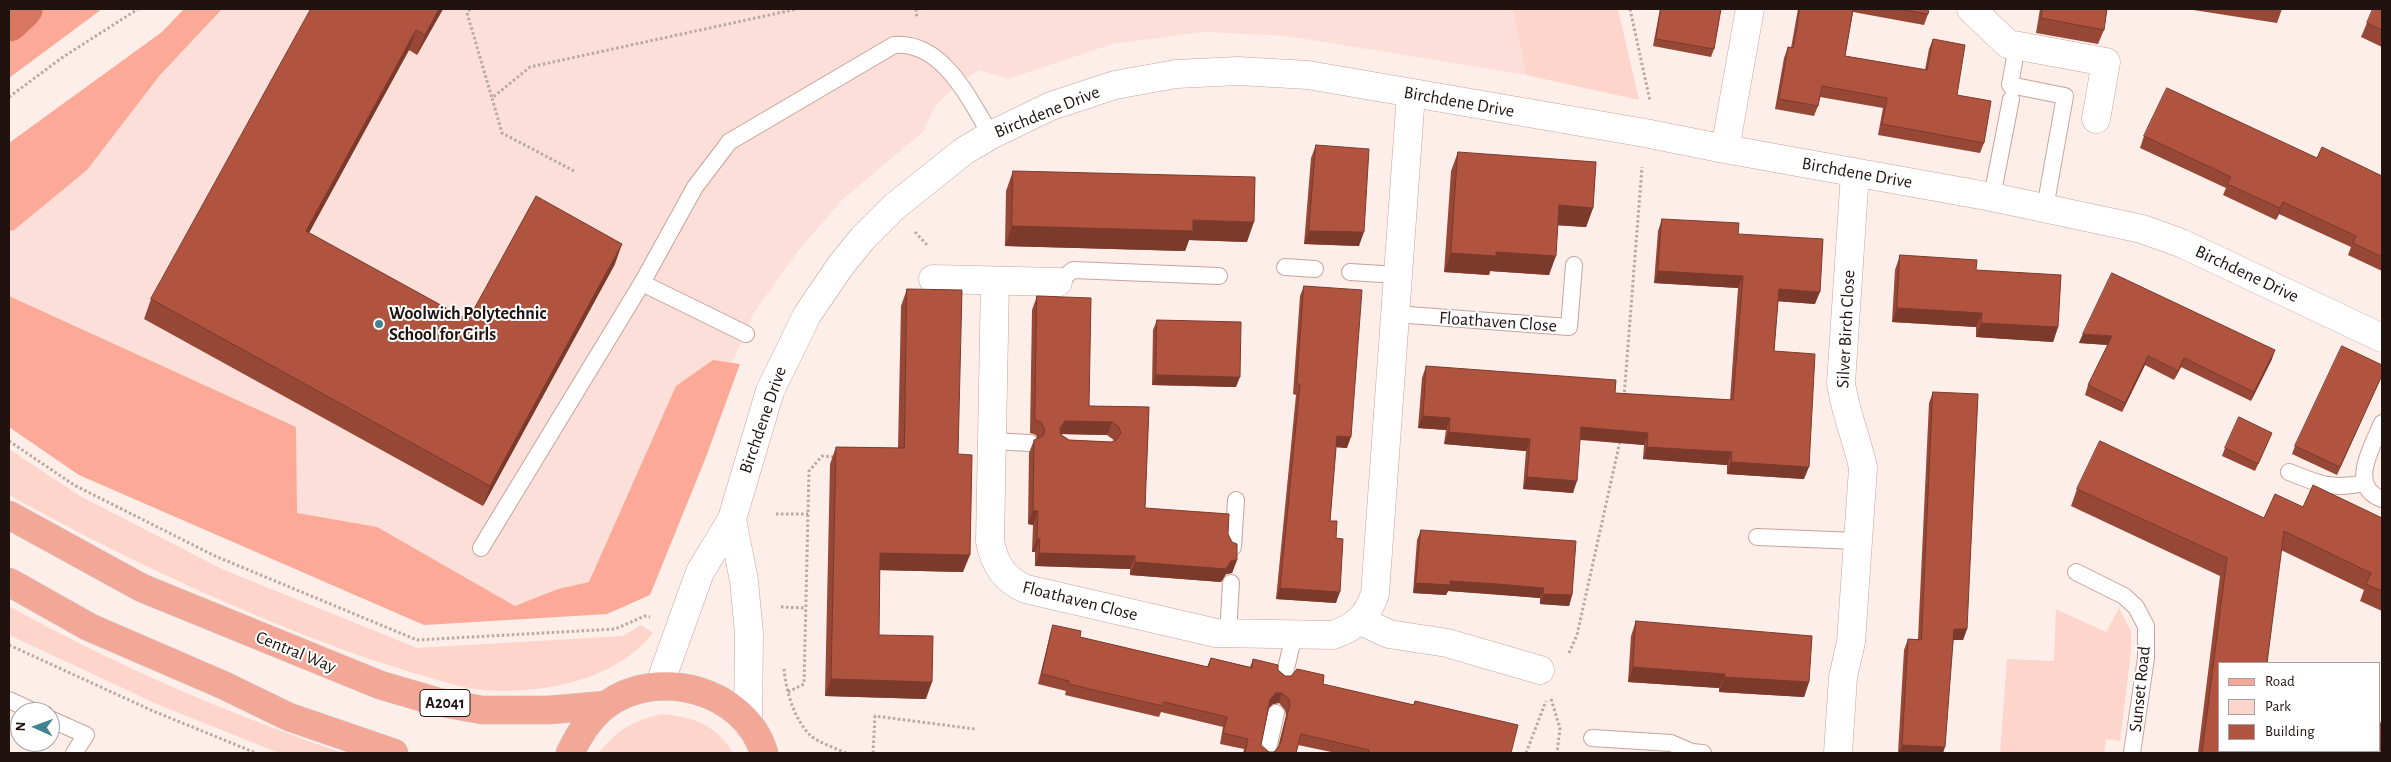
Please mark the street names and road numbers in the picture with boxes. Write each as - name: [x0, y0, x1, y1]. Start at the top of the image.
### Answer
- street label: Birchdene Drive: [991, 81, 1103, 143]
- street label: Birchdene Drive: [1402, 82, 1516, 122]
- street label: Birchdene Drive: [1800, 153, 1914, 193]
- street label: Birchdene Drive: [2192, 241, 2302, 307]
- street label: Silver Birch Close: [1832, 269, 1860, 389]
- street label: Floathaven Close: [1438, 307, 1558, 337]
- street label: Birchdene Drive: [735, 364, 791, 476]
- street label: Floathaven Close: [1020, 576, 1140, 626]
- street label: Central Way: [253, 626, 339, 678]
- street label: Sunset Road: [2125, 645, 2155, 733]
- road number: A2041: [420, 690, 470, 716]

